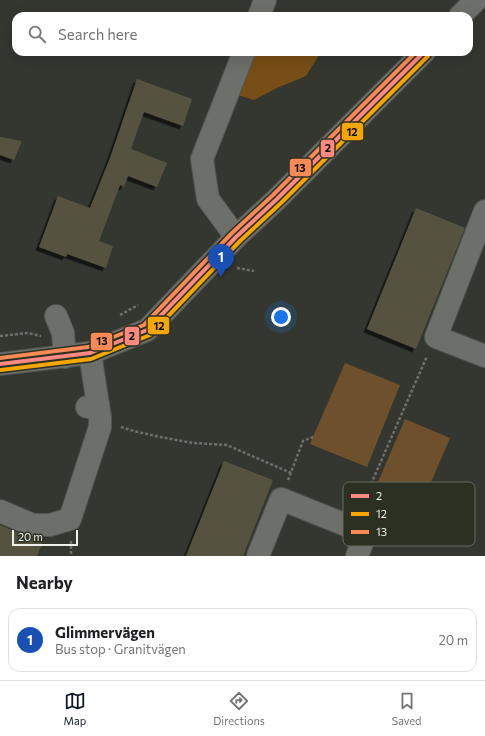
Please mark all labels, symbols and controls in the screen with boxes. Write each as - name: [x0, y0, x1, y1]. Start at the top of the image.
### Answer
- search box: [12, 12, 473, 56]
- icon: search: [26, 23, 48, 45]
- text: Search here: [58, 25, 137, 43]
- line badge: 12: [341, 122, 364, 141]
- text: 12: [346, 125, 358, 138]
- line badge: 2: [320, 139, 335, 158]
- text: 2: [325, 141, 331, 154]
- line badge: 13: [289, 158, 312, 177]
- text: 13: [294, 161, 306, 174]
- pin: 1: [208, 244, 234, 277]
- your location: [271, 307, 291, 327]
- line badge: 12: [147, 316, 170, 335]
- text: 12: [153, 319, 165, 332]
- line badge: 2: [124, 326, 140, 346]
- text: 2: [129, 329, 135, 342]
- line badge: 13: [90, 332, 113, 351]
- text: 13: [96, 334, 108, 347]
- legend: [343, 482, 475, 546]
- text: 2: [376, 489, 382, 502]
- text: 12: [376, 507, 387, 520]
- text: 13: [376, 525, 387, 538]
- scale bar: [12, 528, 78, 547]
- text: 20 m: [18, 530, 43, 543]
- text: Nearby: [16, 572, 73, 593]
- text: Glimmervägen: [55, 623, 155, 641]
- text: 1: [27, 632, 33, 648]
- text: 20 m: [439, 632, 468, 648]
- text: Bus stop · Granitvägen: [55, 641, 186, 657]
- tab: Map: [64, 690, 86, 727]
- tab: Directions: [213, 690, 265, 727]
- tab: Saved: [392, 690, 421, 727]

